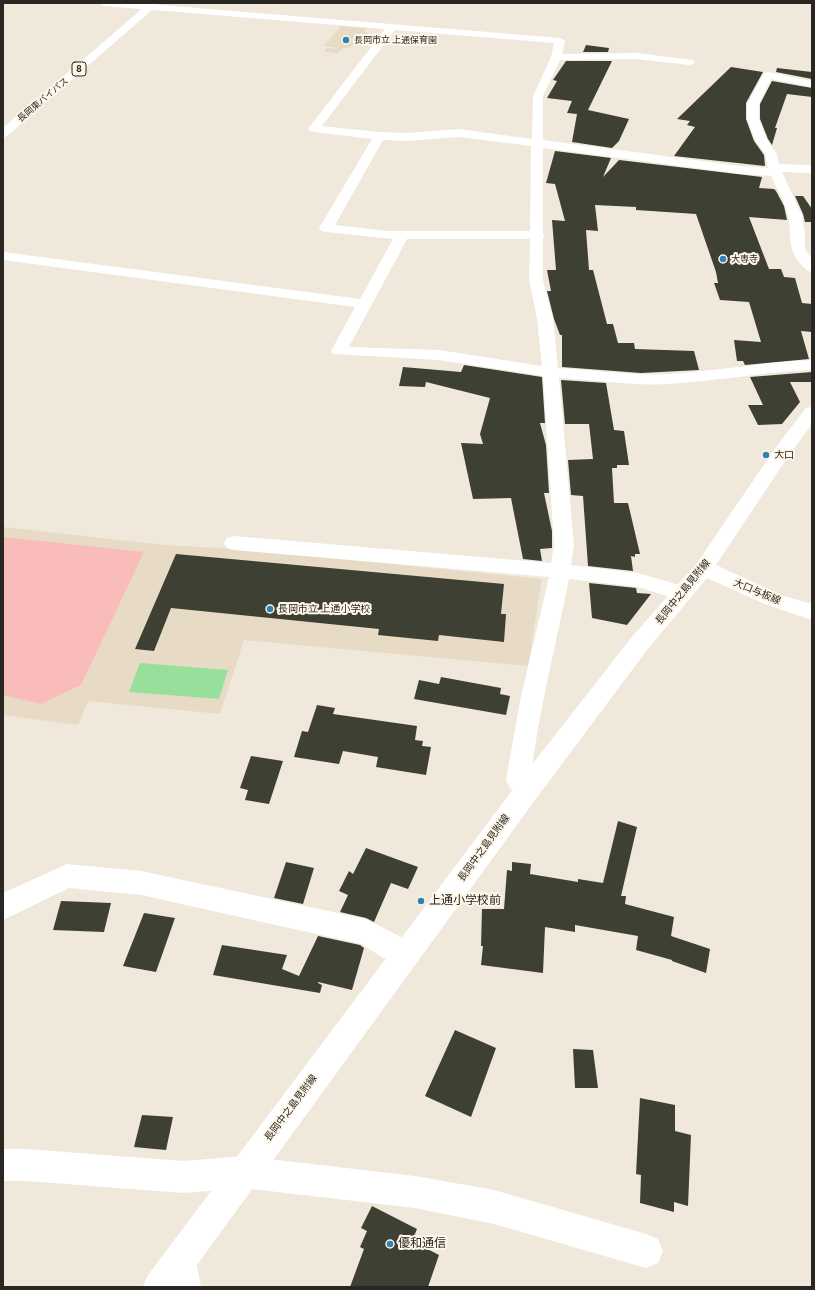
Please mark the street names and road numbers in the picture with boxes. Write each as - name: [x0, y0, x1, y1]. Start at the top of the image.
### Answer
- road number: 8: [72, 62, 86, 76]
- street label: 長岡東バイパス: [15, 76, 71, 124]
- street label: 長岡中之島見附線: [653, 557, 713, 627]
- street label: 大口与板線: [732, 577, 782, 607]
- street label: 長岡中之島見附線: [456, 812, 512, 884]
- street label: 長岡中之島見附線: [262, 1072, 320, 1144]

